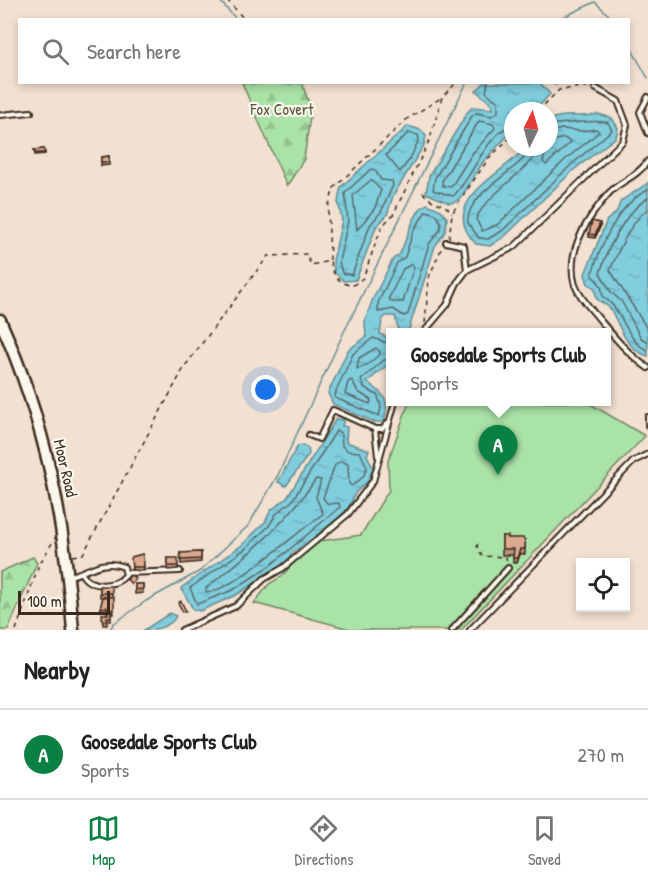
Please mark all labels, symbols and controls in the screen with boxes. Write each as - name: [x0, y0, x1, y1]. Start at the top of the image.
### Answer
- search box: [18, 18, 630, 84]
- icon: search: [39, 35, 72, 68]
- text: Search here: [87, 36, 181, 66]
- park label: Fox Covert: [250, 98, 314, 120]
- north arrow: [504, 102, 558, 156]
- popup: [386, 328, 611, 406]
- text: Goosedale Sports Club: [410, 339, 587, 369]
- text: Sports: [410, 369, 459, 396]
- your location: [251, 375, 280, 404]
- pin: A: [478, 426, 518, 475]
- street label: Moor Road: [49, 437, 83, 499]
- map controls: [576, 558, 630, 612]
- button: locate: [576, 558, 630, 612]
- scale bar: [18, 588, 110, 616]
- text: 100 m: [27, 590, 62, 612]
- text: Nearby: [24, 652, 90, 687]
- text: Goosedale Sports Club: [81, 726, 257, 756]
- text: A: [39, 741, 48, 768]
- text: 270 m: [578, 741, 624, 768]
- text: Sports: [81, 756, 129, 783]
- tab: Map: [87, 812, 120, 870]
- tab: Directions: [295, 812, 353, 870]
- tab: Saved: [528, 812, 561, 870]

